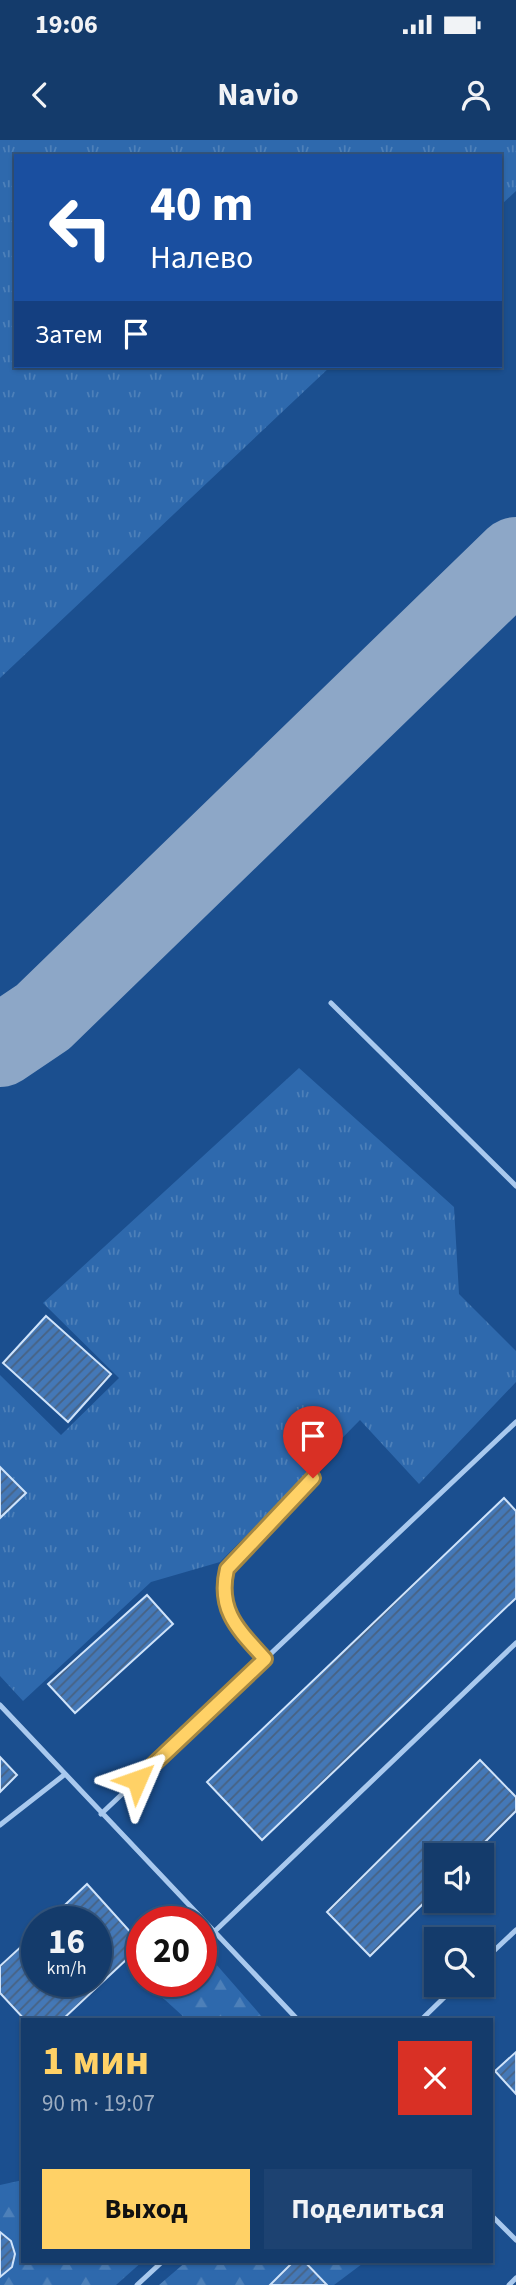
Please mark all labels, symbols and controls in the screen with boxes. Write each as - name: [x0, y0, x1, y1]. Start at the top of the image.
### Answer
- text: 19:06: [35, 6, 98, 43]
- text: Navio: [217, 72, 299, 118]
- icon: back: [21, 76, 59, 114]
- icon: person: [457, 76, 495, 114]
- text: 40 m: [150, 170, 254, 240]
- icon: left: [35, 182, 126, 273]
- text: Налево: [150, 235, 253, 281]
- icon: arrive: [117, 315, 155, 353]
- text: Затем: [35, 316, 103, 353]
- pin: [283, 1406, 343, 1478]
- icon: arrive: [294, 1417, 332, 1455]
- position arrow: [100, 1743, 174, 1817]
- map controls: [424, 1843, 494, 1997]
- button: sound: [424, 1843, 494, 1913]
- speed limit sign: 20: [126, 1906, 217, 1997]
- text: 16: [48, 1917, 85, 1967]
- button: search: [424, 1927, 494, 1997]
- text: km/h: [47, 1956, 86, 1981]
- text: 1 мин: [42, 2031, 149, 2091]
- button: close: [398, 2041, 472, 2115]
- text: 90 m · 19:07: [42, 2087, 155, 2120]
- button: Выход: [42, 2169, 250, 2249]
- button: Поделиться: [264, 2169, 472, 2249]

